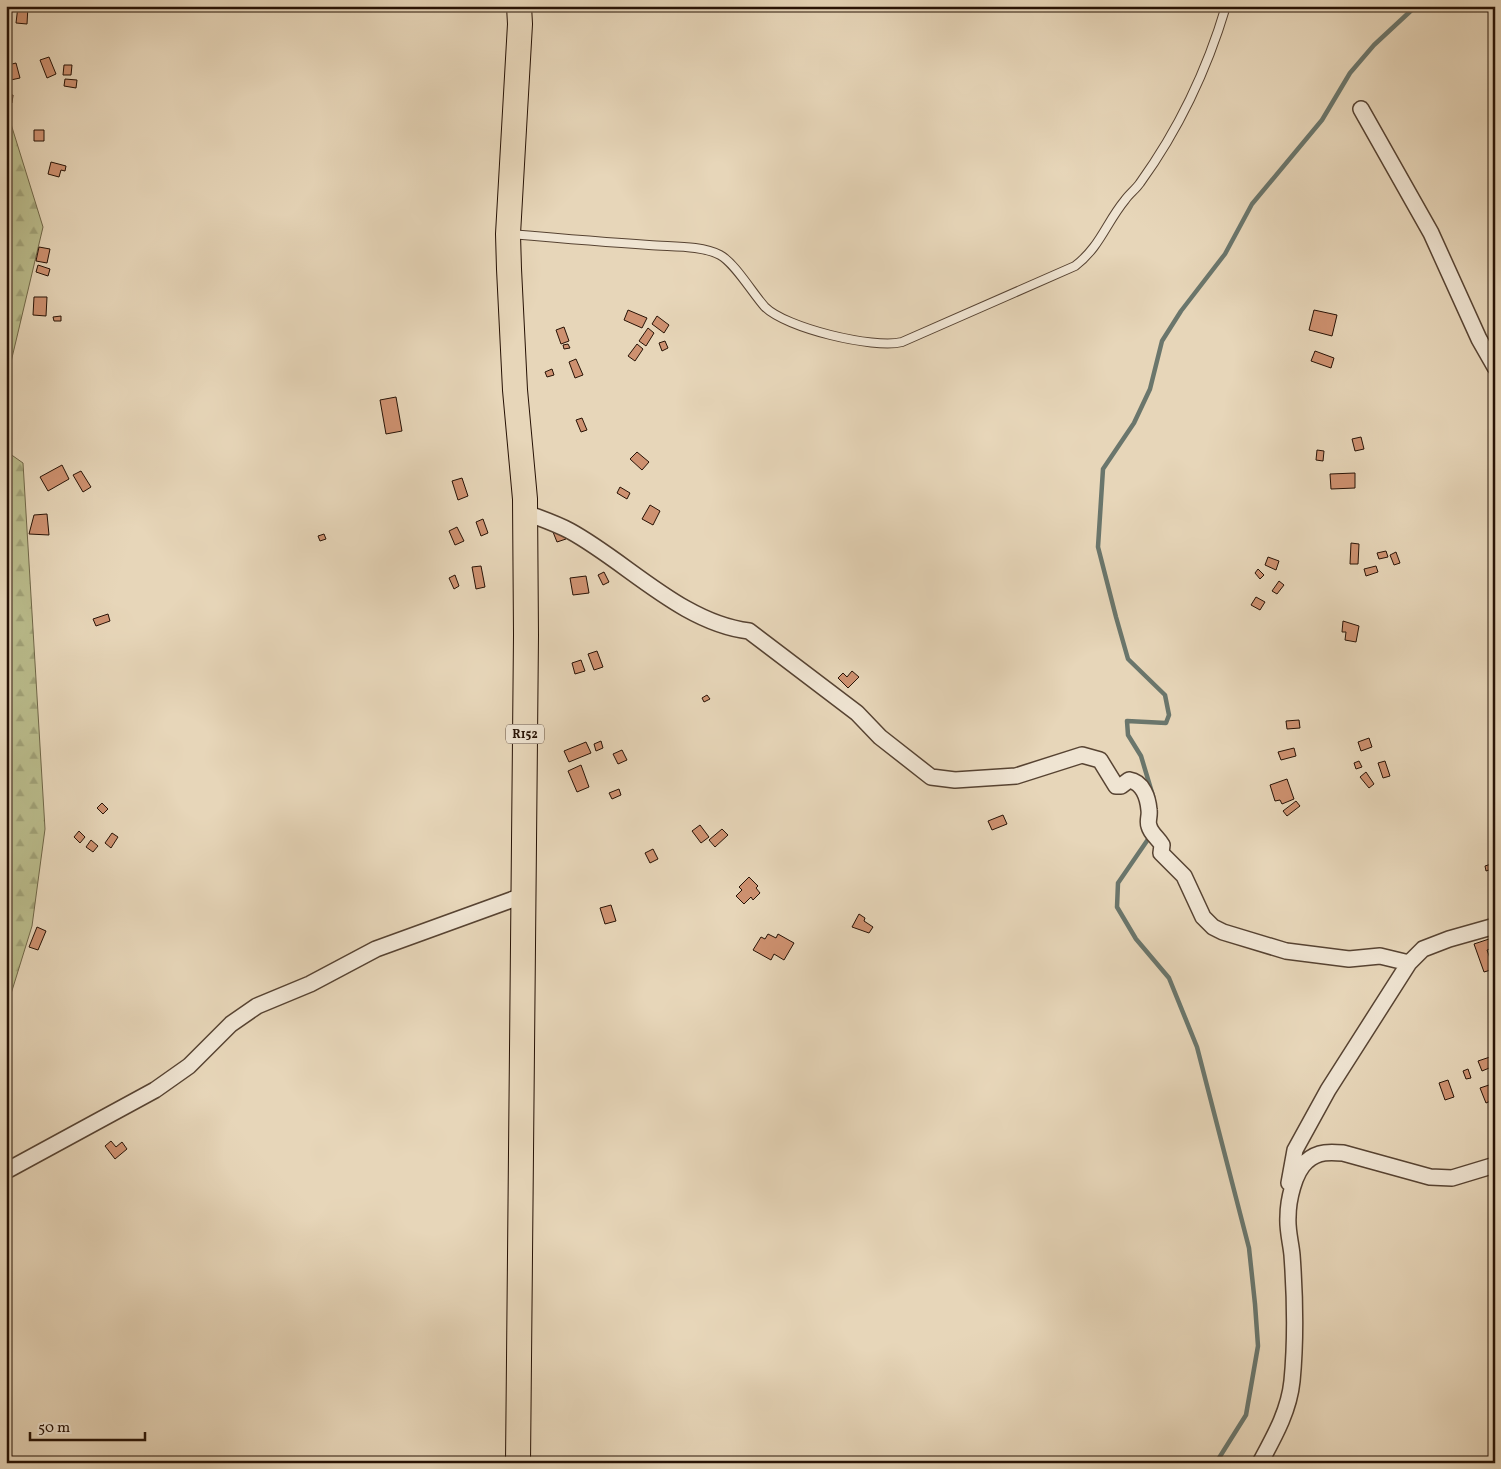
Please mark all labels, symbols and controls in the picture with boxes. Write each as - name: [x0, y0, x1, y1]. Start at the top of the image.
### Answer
- road number: R152: [506, 724, 544, 744]
- scale bar: [30, 1409, 145, 1441]
- text: 50 m: [38, 1418, 70, 1439]

